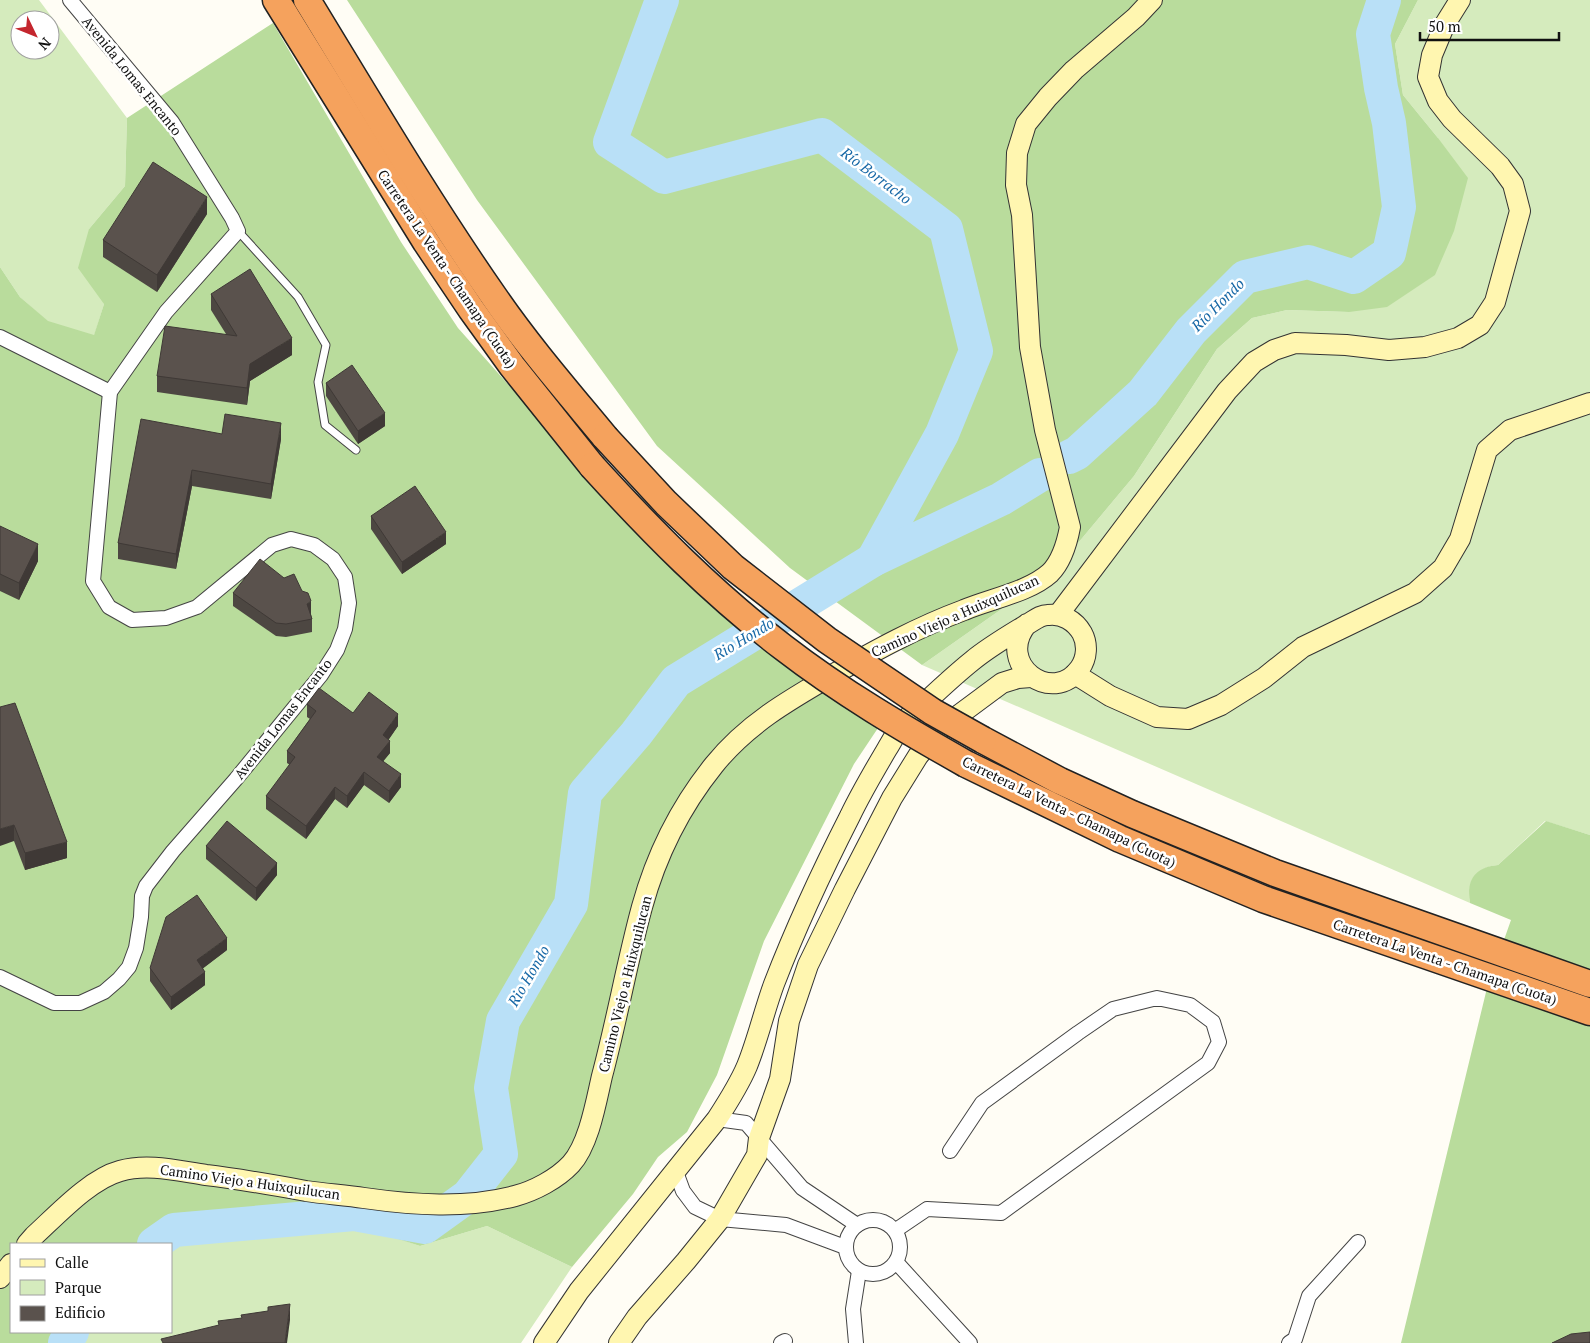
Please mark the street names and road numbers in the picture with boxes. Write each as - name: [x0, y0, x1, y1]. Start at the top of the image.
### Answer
- street label: Avenida Lomas Encanto: [78, 12, 187, 140]
- street label: Carretera La Venta - Chamapa (Cuota): [374, 166, 521, 372]
- street label: Camino Viejo a Huixquilucan: [868, 570, 1042, 661]
- street label: Avenida Lomas Encanto: [229, 654, 336, 783]
- street label: Carretera La Venta - Chamapa (Cuota): [959, 751, 1179, 872]
- street label: Camino Viejo a Huixquilucan: [593, 893, 656, 1074]
- street label: Carretera La Venta - Chamapa (Cuota): [1331, 914, 1560, 1009]
- street label: Camino Viejo a Huixquilucan: [159, 1159, 342, 1204]

